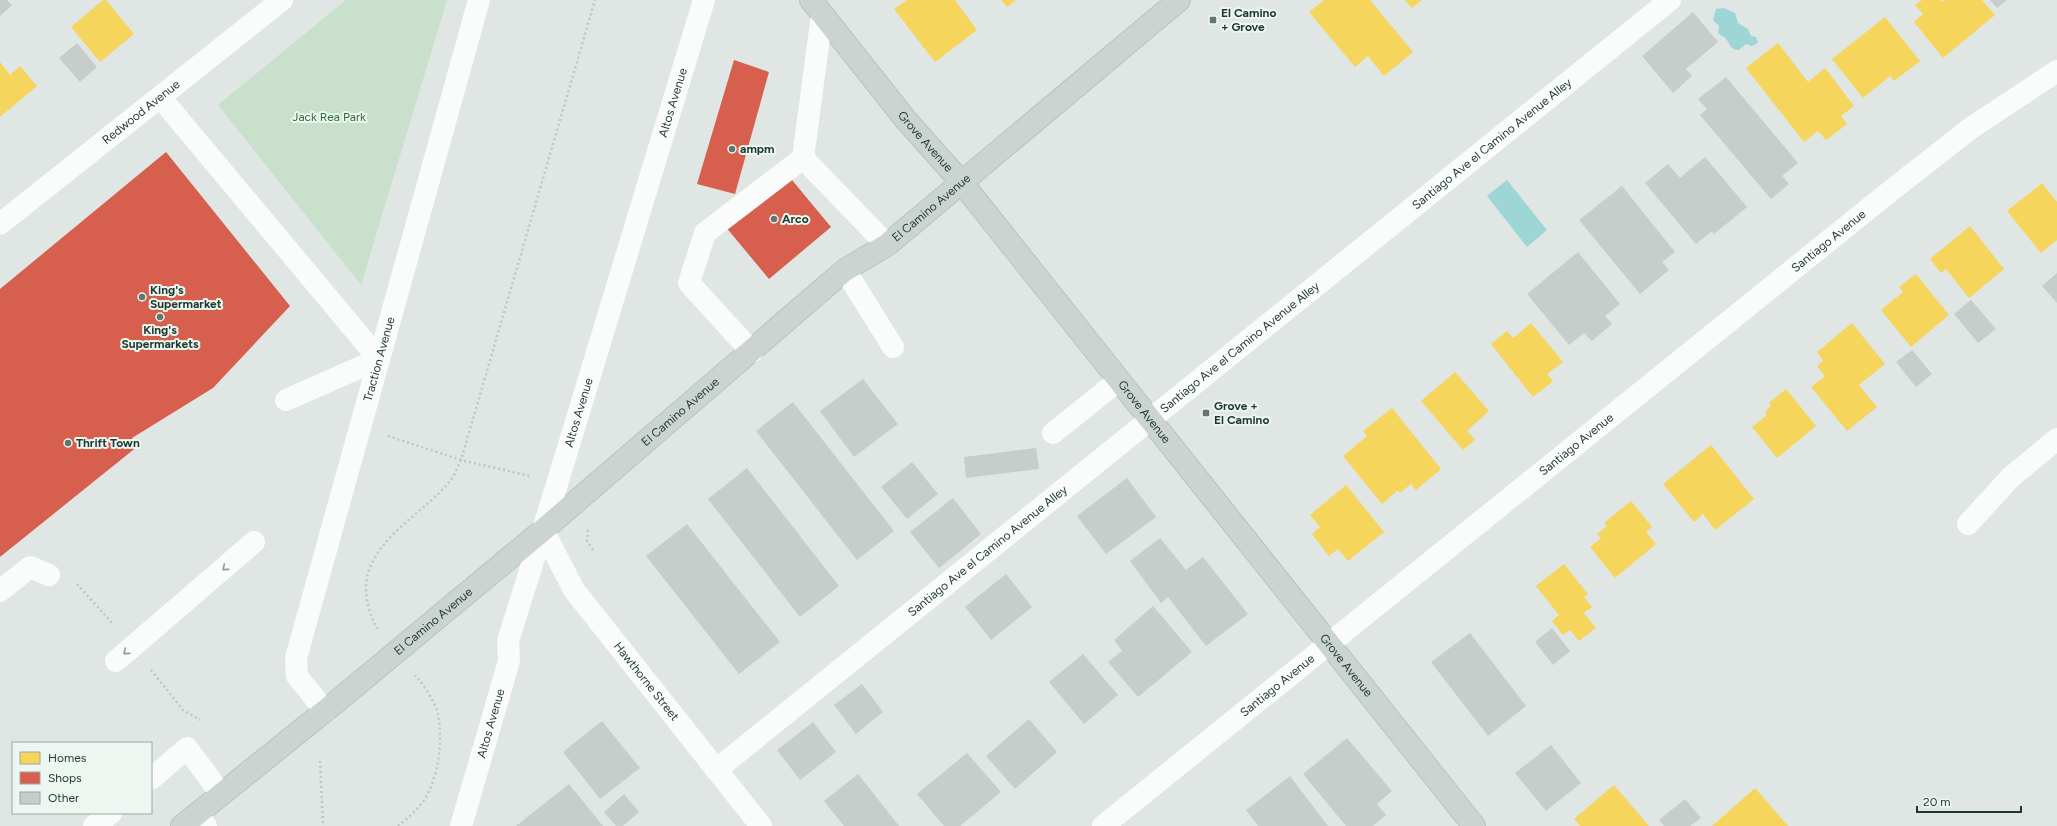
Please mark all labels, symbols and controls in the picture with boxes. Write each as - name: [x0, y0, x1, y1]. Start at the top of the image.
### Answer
- place label: El Camino + Grove: [1221, 6, 1276, 34]
- marker: El Camino + Grove: [1208, 15, 1218, 25]
- street label: Altos Avenue: [656, 66, 690, 139]
- street label: Santiago Ave el Camino Avenue Alley: [1409, 75, 1575, 212]
- street label: Redwood Avenue: [99, 77, 183, 147]
- street label: Grove Avenue: [895, 108, 956, 175]
- park label: Jack Rea Park: [292, 110, 366, 124]
- place label: ampm: [740, 142, 775, 156]
- marker: ampm: [727, 144, 737, 154]
- street label: El Camino Avenue: [889, 171, 974, 245]
- street label: Santiago Avenue: [1789, 207, 1869, 275]
- place label: Arco: [782, 212, 809, 226]
- marker: Arco: [769, 214, 779, 224]
- street label: Santiago Ave el Camino Avenue Alley: [1157, 278, 1323, 416]
- place label: King's Supermarket: [150, 283, 222, 311]
- marker: King's Supermarket: [137, 292, 147, 302]
- marker: King's Supermarkets: [155, 312, 165, 322]
- street label: Traction Avenue: [361, 315, 398, 403]
- place label: King's Supermarkets: [121, 323, 199, 351]
- street label: El Camino Avenue: [639, 374, 722, 449]
- street label: Altos Avenue: [562, 376, 596, 449]
- street label: Grove Avenue: [1115, 378, 1174, 446]
- place label: Grove + El Camino: [1214, 399, 1269, 427]
- marker: Grove + El Camino: [1201, 408, 1211, 418]
- street label: Santiago Avenue: [1536, 410, 1617, 478]
- place label: Thrift Town: [76, 436, 140, 450]
- marker: Thrift Town: [63, 438, 73, 448]
- street label: Santiago Ave el Camino Avenue Alley: [905, 482, 1071, 619]
- one-way arrow: [222, 563, 229, 570]
- street label: El Camino Avenue: [391, 584, 476, 658]
- street label: Grove Avenue: [1317, 631, 1376, 700]
- street label: Hawthorne Street: [611, 639, 682, 724]
- one-way arrow: [123, 648, 131, 655]
- street label: Santiago Avenue: [1237, 651, 1318, 719]
- street label: Altos Avenue: [474, 687, 508, 760]
- legend: [12, 742, 152, 814]
- text: Homes: [48, 751, 87, 765]
- text: Shops: [48, 771, 82, 785]
- scale bar: [1917, 788, 2021, 814]
- text: Other: [48, 791, 79, 805]
- text: 20 m: [1923, 795, 1951, 809]

